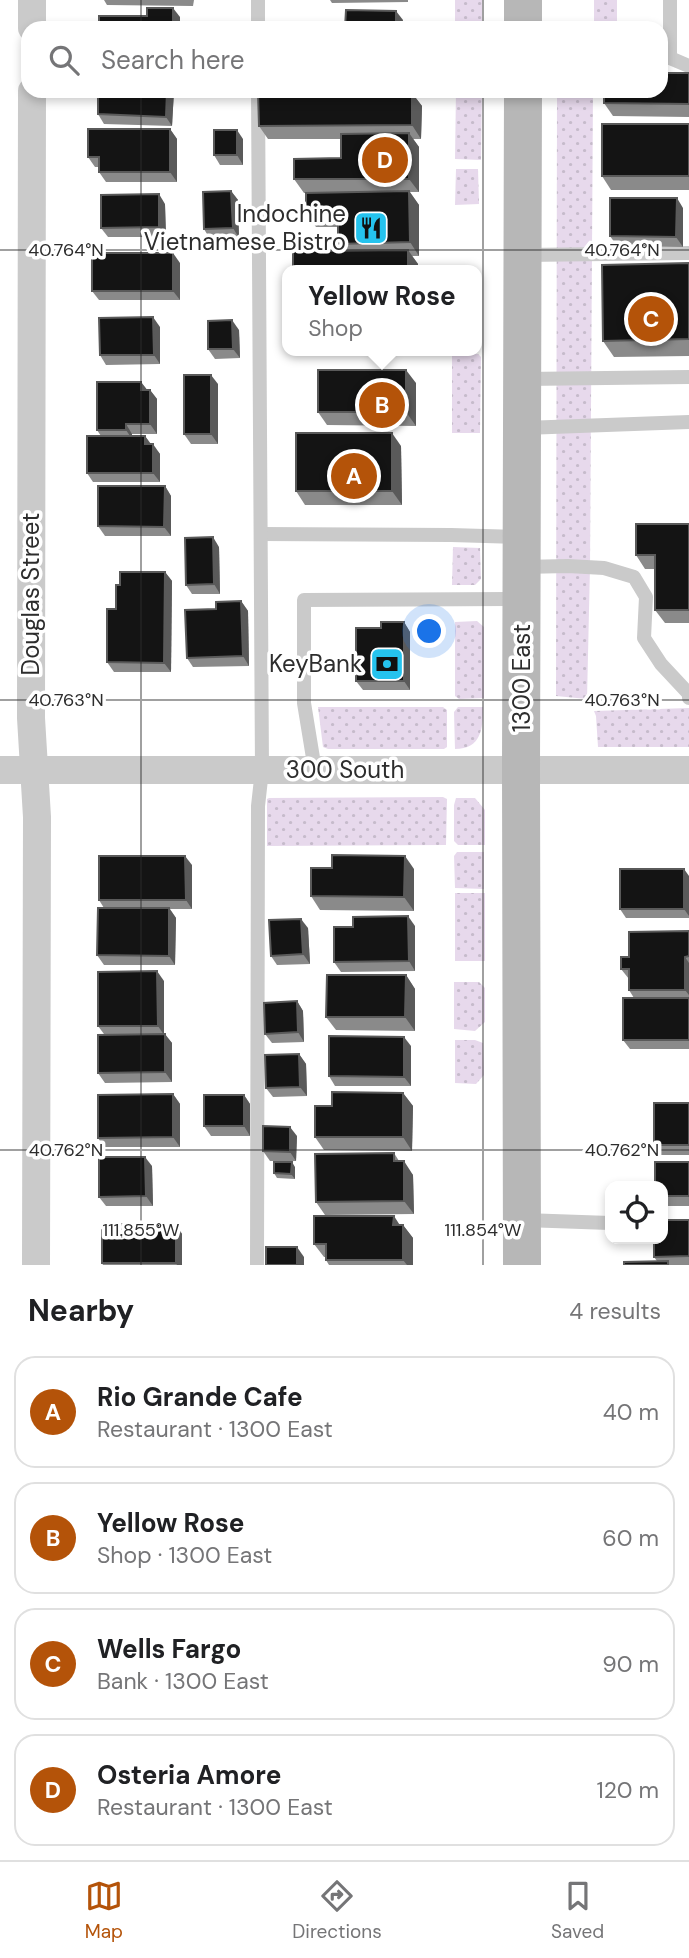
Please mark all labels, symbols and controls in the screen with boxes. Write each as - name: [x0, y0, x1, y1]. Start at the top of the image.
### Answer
- search box: [21, 21, 668, 98]
- icon: search: [45, 41, 83, 79]
- text: Search here: [101, 43, 244, 77]
- pin: D: [362, 134, 408, 186]
- place label: Indochine Vietnamese Bistro: [144, 198, 346, 257]
- restaurant icon: Indochine Vietnamese Bistro: [352, 209, 390, 247]
- text: 40.764°N: [28, 238, 104, 262]
- text: 40.764°N: [584, 238, 660, 262]
- popup: [282, 265, 482, 356]
- text: Yellow Rose: [308, 279, 456, 313]
- pin: C: [628, 293, 674, 345]
- text: Shop: [308, 313, 363, 343]
- pin: B: [359, 379, 405, 431]
- pin: A: [331, 450, 377, 502]
- street label: Douglas Street: [15, 513, 46, 675]
- your location: [412, 614, 446, 648]
- street label: 1300 East: [506, 624, 537, 732]
- bank icon: KeyBank: [368, 645, 406, 683]
- place label: KeyBank: [269, 648, 362, 679]
- text: 40.763°N: [28, 688, 104, 712]
- text: 40.763°N: [584, 688, 660, 712]
- street label: 300 South: [286, 754, 404, 785]
- text: 40.762°N: [29, 1138, 103, 1162]
- text: 40.762°N: [585, 1138, 659, 1162]
- map controls: [605, 1181, 668, 1244]
- button: locate: [605, 1181, 668, 1244]
- text: 111.855°W: [103, 1218, 179, 1242]
- text: 111.854°W: [445, 1218, 521, 1242]
- text: Nearby: [28, 1291, 134, 1330]
- text: 4 results: [569, 1296, 661, 1326]
- text: Rio Grande Cafe: [97, 1380, 303, 1414]
- text: A: [45, 1397, 61, 1427]
- text: 40 m: [603, 1397, 659, 1427]
- text: Restaurant · 1300 East: [97, 1414, 333, 1444]
- text: Yellow Rose: [97, 1506, 245, 1540]
- text: B: [46, 1523, 60, 1553]
- text: 60 m: [602, 1523, 659, 1553]
- text: Shop · 1300 East: [97, 1540, 272, 1570]
- text: Wells Fargo: [97, 1632, 241, 1666]
- text: C: [45, 1649, 61, 1679]
- text: 90 m: [602, 1649, 659, 1679]
- text: Bank · 1300 East: [97, 1666, 269, 1696]
- text: Osteria Amore: [97, 1758, 281, 1792]
- text: D: [45, 1775, 61, 1805]
- text: 120 m: [596, 1775, 659, 1805]
- text: Restaurant · 1300 East: [97, 1792, 333, 1822]
- tab: Map: [85, 1877, 123, 1944]
- tab: Directions: [292, 1877, 382, 1944]
- tab: Saved: [551, 1877, 604, 1944]

